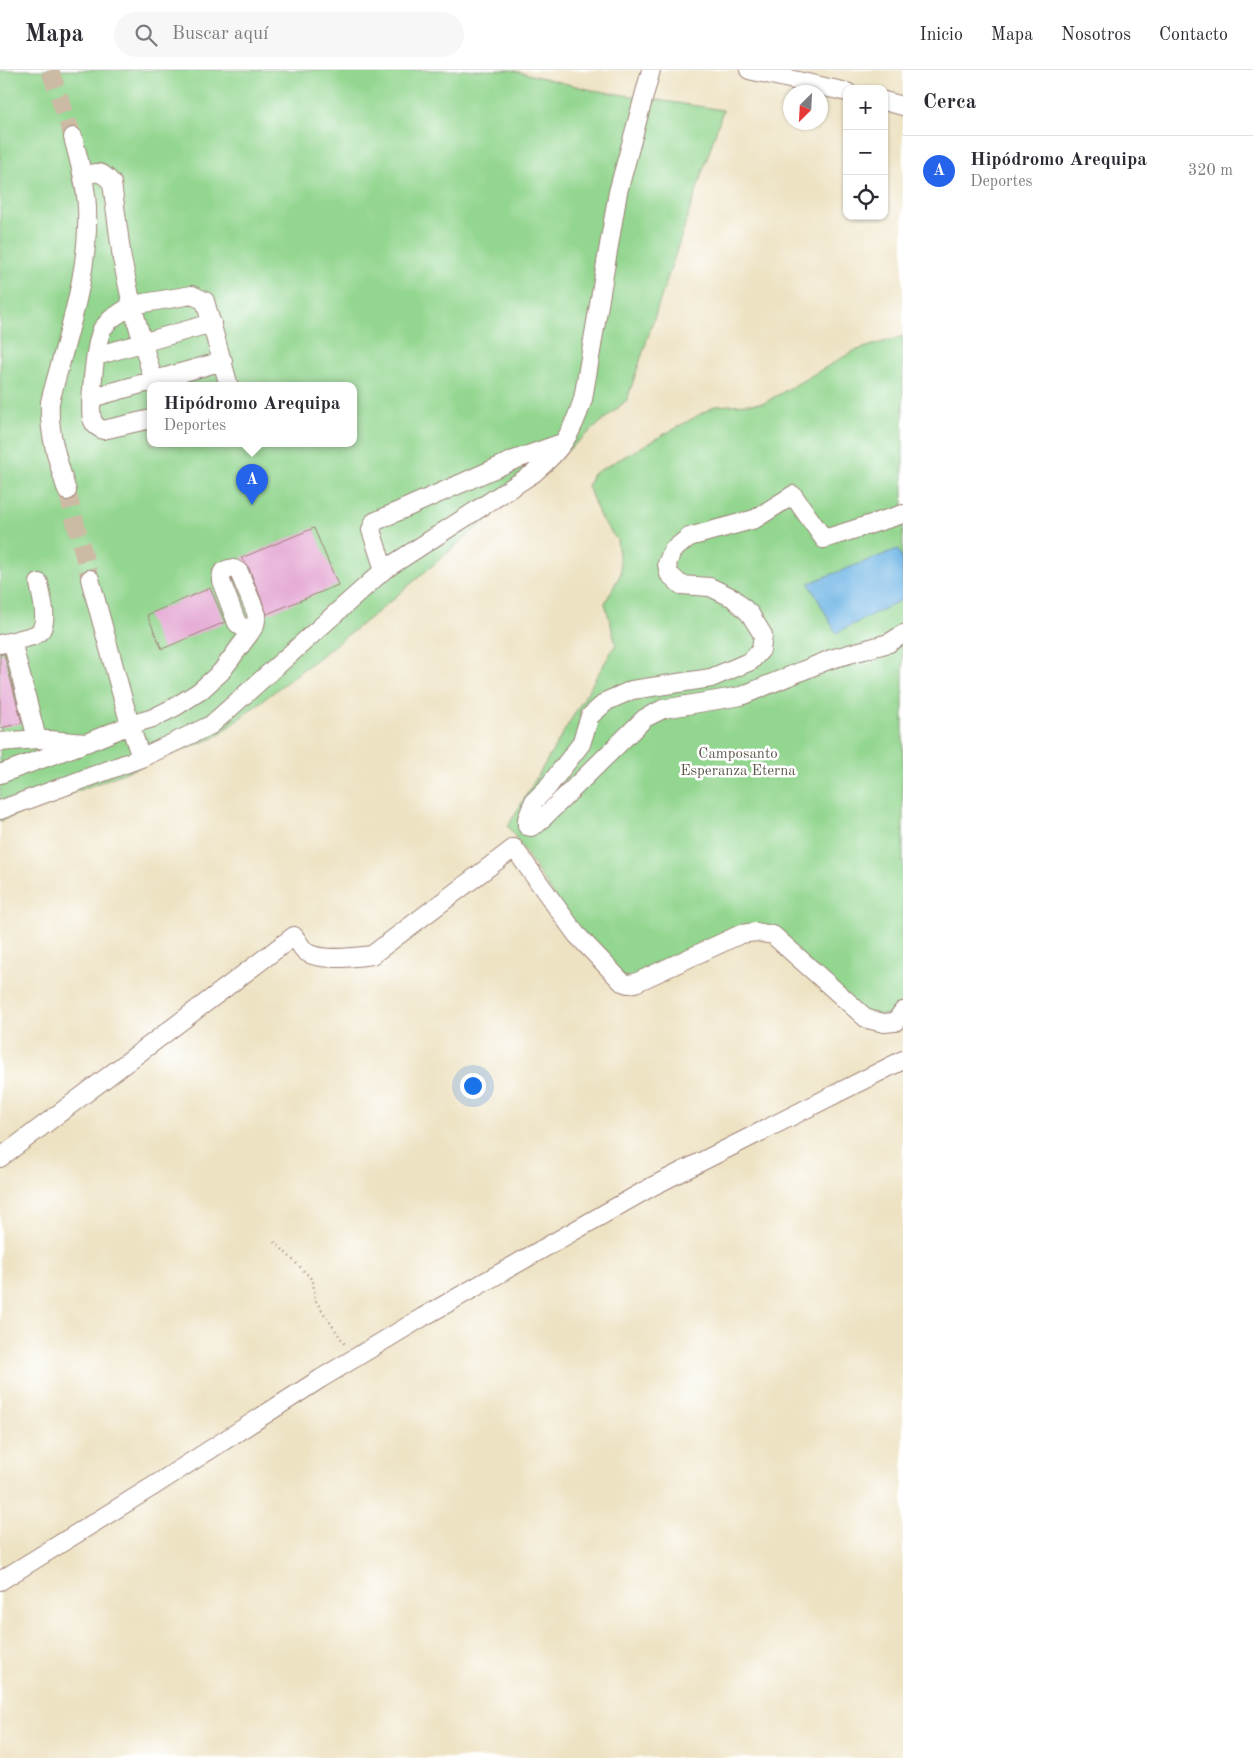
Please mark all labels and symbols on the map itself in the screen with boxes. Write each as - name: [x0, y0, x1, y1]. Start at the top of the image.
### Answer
- north arrow: [783, 85, 828, 130]
- pin: A: [236, 464, 268, 505]
- park label: Camposanto Esperanza Eterna: [680, 747, 796, 779]
- your location: [460, 1073, 486, 1099]

